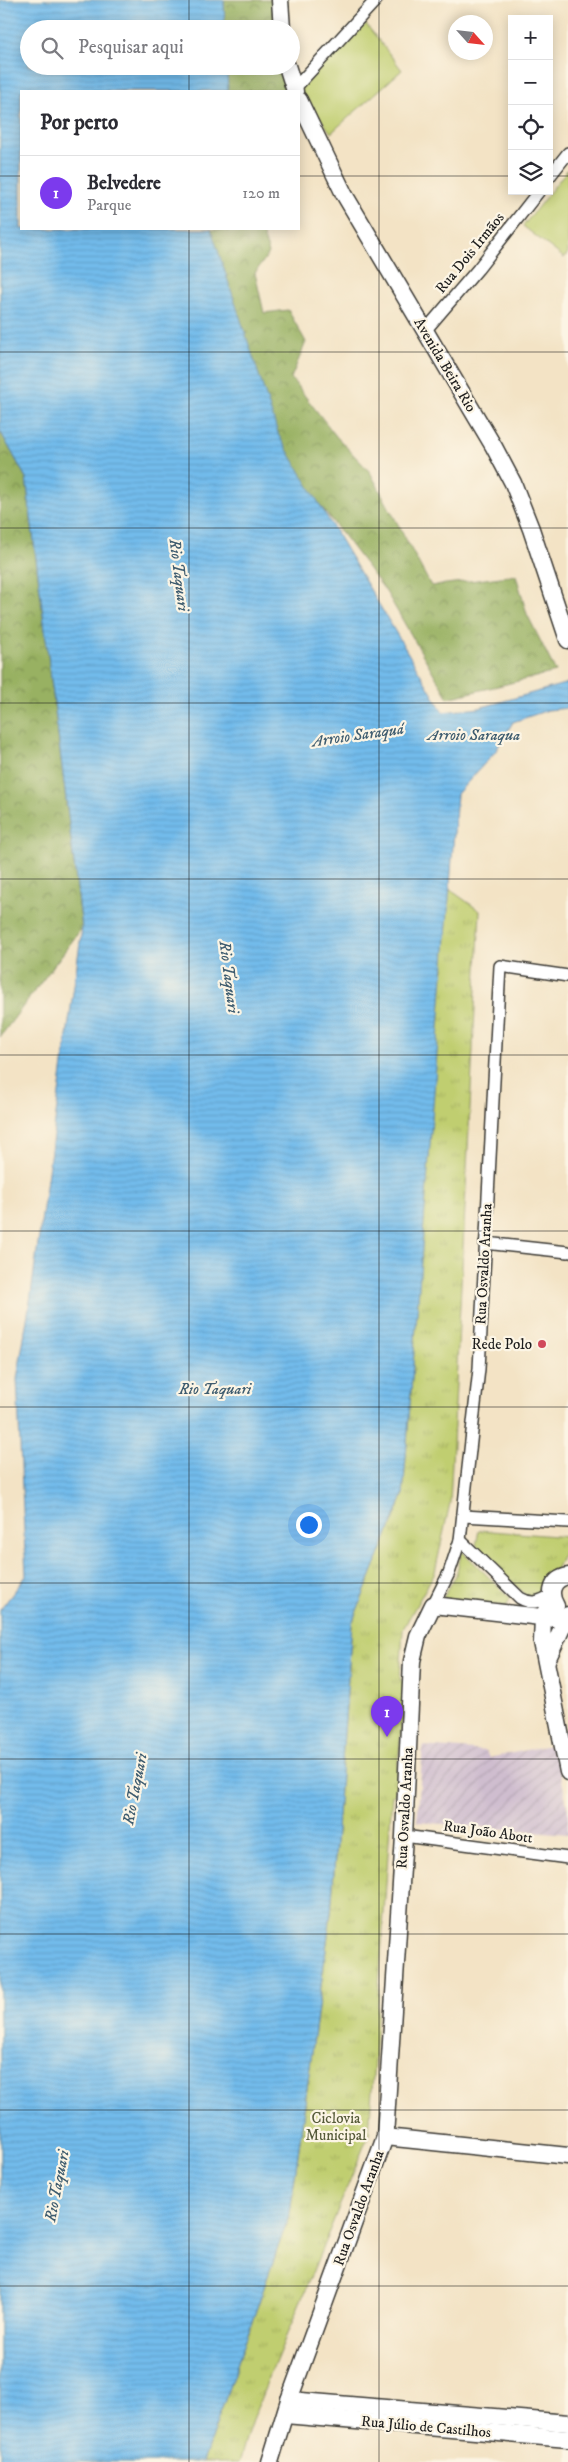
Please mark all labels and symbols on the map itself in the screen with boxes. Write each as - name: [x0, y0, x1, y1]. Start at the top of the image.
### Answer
- north arrow: [448, 15, 493, 60]
- street label: Rua Dois Irmãos: [431, 209, 509, 297]
- street label: Avenida Beira Rio: [409, 314, 481, 416]
- water label: Rio Taquari: [165, 537, 193, 613]
- water label: Arroio Saraquá: [309, 718, 407, 752]
- water label: Arroio Saraqua: [426, 725, 520, 745]
- water label: Rio Taquari: [215, 939, 243, 1015]
- street label: Rua Osvaldo Aranha: [471, 1202, 497, 1325]
- place label: Rede Polo: [472, 1335, 532, 1354]
- marker: Rede Polo: [536, 1338, 548, 1350]
- water label: Rio Taquari: [178, 1379, 252, 1399]
- your location: [296, 1512, 322, 1538]
- pin: 1: [371, 1696, 403, 1737]
- street label: Rua Osvaldo Aranha: [392, 1746, 418, 1869]
- water label: Rio Taquari: [118, 1751, 152, 1828]
- street label: Rua João Abott: [442, 1816, 534, 1848]
- park label: Ciclovia Municipal: [305, 2109, 367, 2145]
- street label: Rua Osvaldo Aranha: [329, 2147, 389, 2268]
- water label: Rio Taquari: [40, 2148, 74, 2225]
- street label: Rua Júlio de Castilhos: [360, 2412, 492, 2442]

